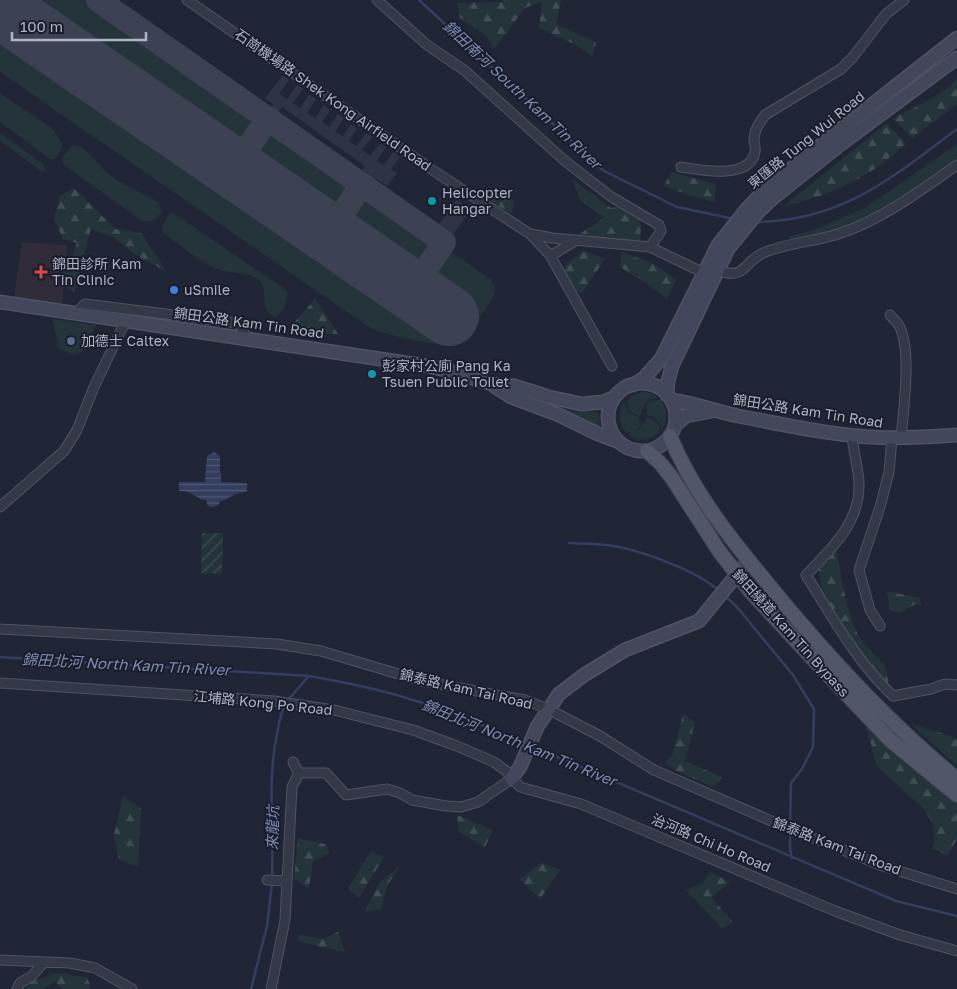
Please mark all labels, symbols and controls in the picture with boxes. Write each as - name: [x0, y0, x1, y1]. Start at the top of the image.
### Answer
- scale bar: [12, 10, 146, 42]
- water label: 錦田南河 South Kam Tin River: [440, 16, 607, 174]
- text: 100 m: [20, 17, 63, 35]
- street label: 石崗機場路 Shek Kong Airfield Road: [232, 25, 435, 174]
- street label: 東匯路 Tung Wui Road: [744, 87, 867, 192]
- place label: Helicopter Hangar: [442, 184, 513, 217]
- marker: Helicopter Hangar: [426, 195, 438, 207]
- place label: 錦田診所 Kam Tin Clinic: [52, 255, 141, 288]
- marker: 錦田診所 Kam Tin Clinic: [34, 265, 48, 279]
- place label: uSmile: [184, 281, 230, 298]
- marker: uSmile: [168, 284, 180, 296]
- street label: 錦田公路 Kam Tin Road: [173, 304, 325, 341]
- place label: 加德士 Caltex: [81, 332, 170, 349]
- marker: 加德士 Caltex: [65, 335, 77, 347]
- place label: 彭家村公廁 Pang Ka Tsuen Public Toilet: [382, 357, 511, 390]
- marker: 彭家村公廁 Pang Ka Tsuen Public Toilet: [366, 368, 378, 380]
- street label: 錦田公路 Kam Tin Road: [732, 390, 884, 431]
- street label: 錦田繞道 Kam Tin Bypass: [730, 565, 853, 700]
- water label: 錦田北河 North Kam Tin River: [22, 650, 233, 679]
- street label: 錦泰路 Kam Tai Road: [398, 665, 534, 712]
- street label: 江埔路 Kong Po Road: [193, 687, 333, 718]
- water label: 錦田北河 North Kam Tin River: [420, 695, 621, 790]
- water label: 來龍坑: [263, 803, 281, 851]
- street label: 治河路 Chi Ho Road: [649, 810, 773, 875]
- street label: 錦泰路 Kam Tai Road: [771, 813, 904, 878]

